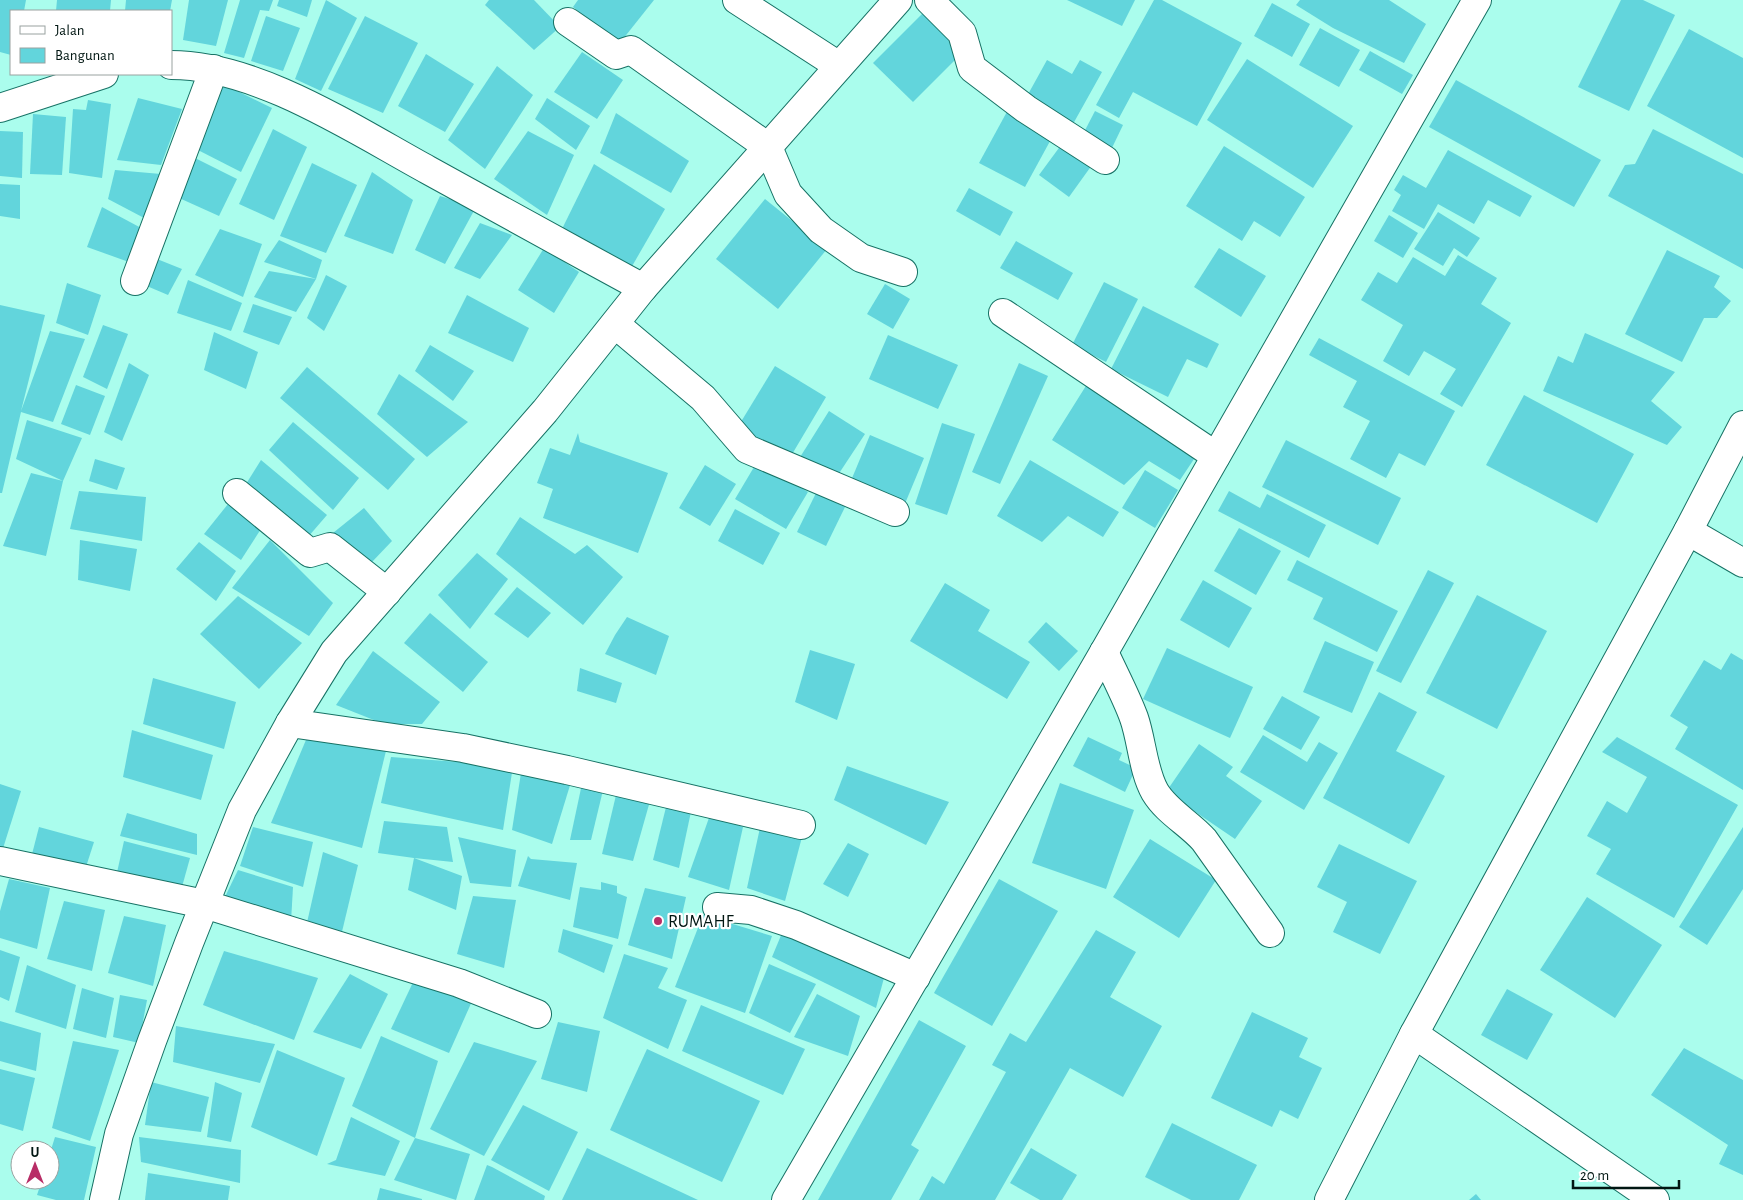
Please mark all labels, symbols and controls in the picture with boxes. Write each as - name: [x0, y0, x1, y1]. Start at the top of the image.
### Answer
- legend: [10, 10, 172, 75]
- text: Jalan: [55, 23, 85, 38]
- text: Bangunan: [55, 48, 115, 63]
- place label: RUMAHF: [668, 913, 734, 931]
- marker: RUMAHF: [652, 915, 664, 927]
- north arrow: [10, 1140, 60, 1190]
- text: U: [31, 1146, 40, 1160]
- scale bar: [1573, 1158, 1679, 1190]
- text: 20 m: [1580, 1168, 1609, 1183]

